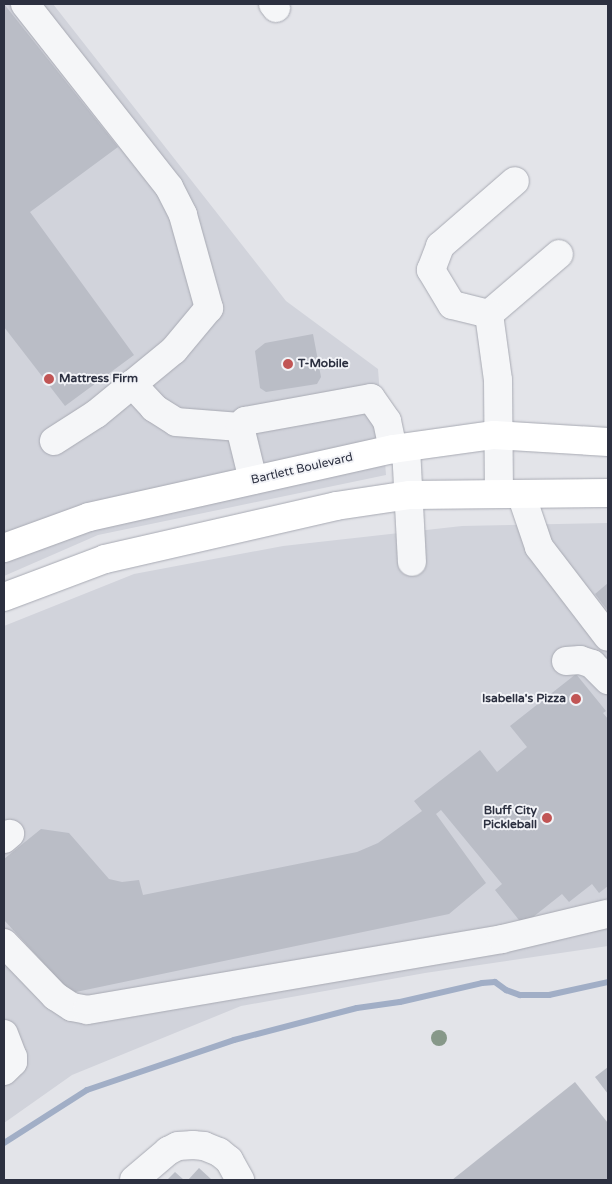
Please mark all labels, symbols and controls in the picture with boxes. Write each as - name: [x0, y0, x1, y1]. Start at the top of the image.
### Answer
- place label: T-Mobile: [298, 357, 348, 371]
- marker: T-Mobile: [282, 358, 294, 370]
- place label: Mattress Firm: [59, 372, 138, 386]
- marker: Mattress Firm: [43, 373, 55, 385]
- street label: Bartlett Boulevard: [250, 450, 354, 488]
- place label: Isabella's Pizza: [482, 692, 566, 706]
- marker: Isabella's Pizza: [570, 693, 582, 705]
- place label: Bluff City Pickleball: [483, 804, 537, 832]
- marker: Bluff City Pickleball: [541, 812, 553, 824]

